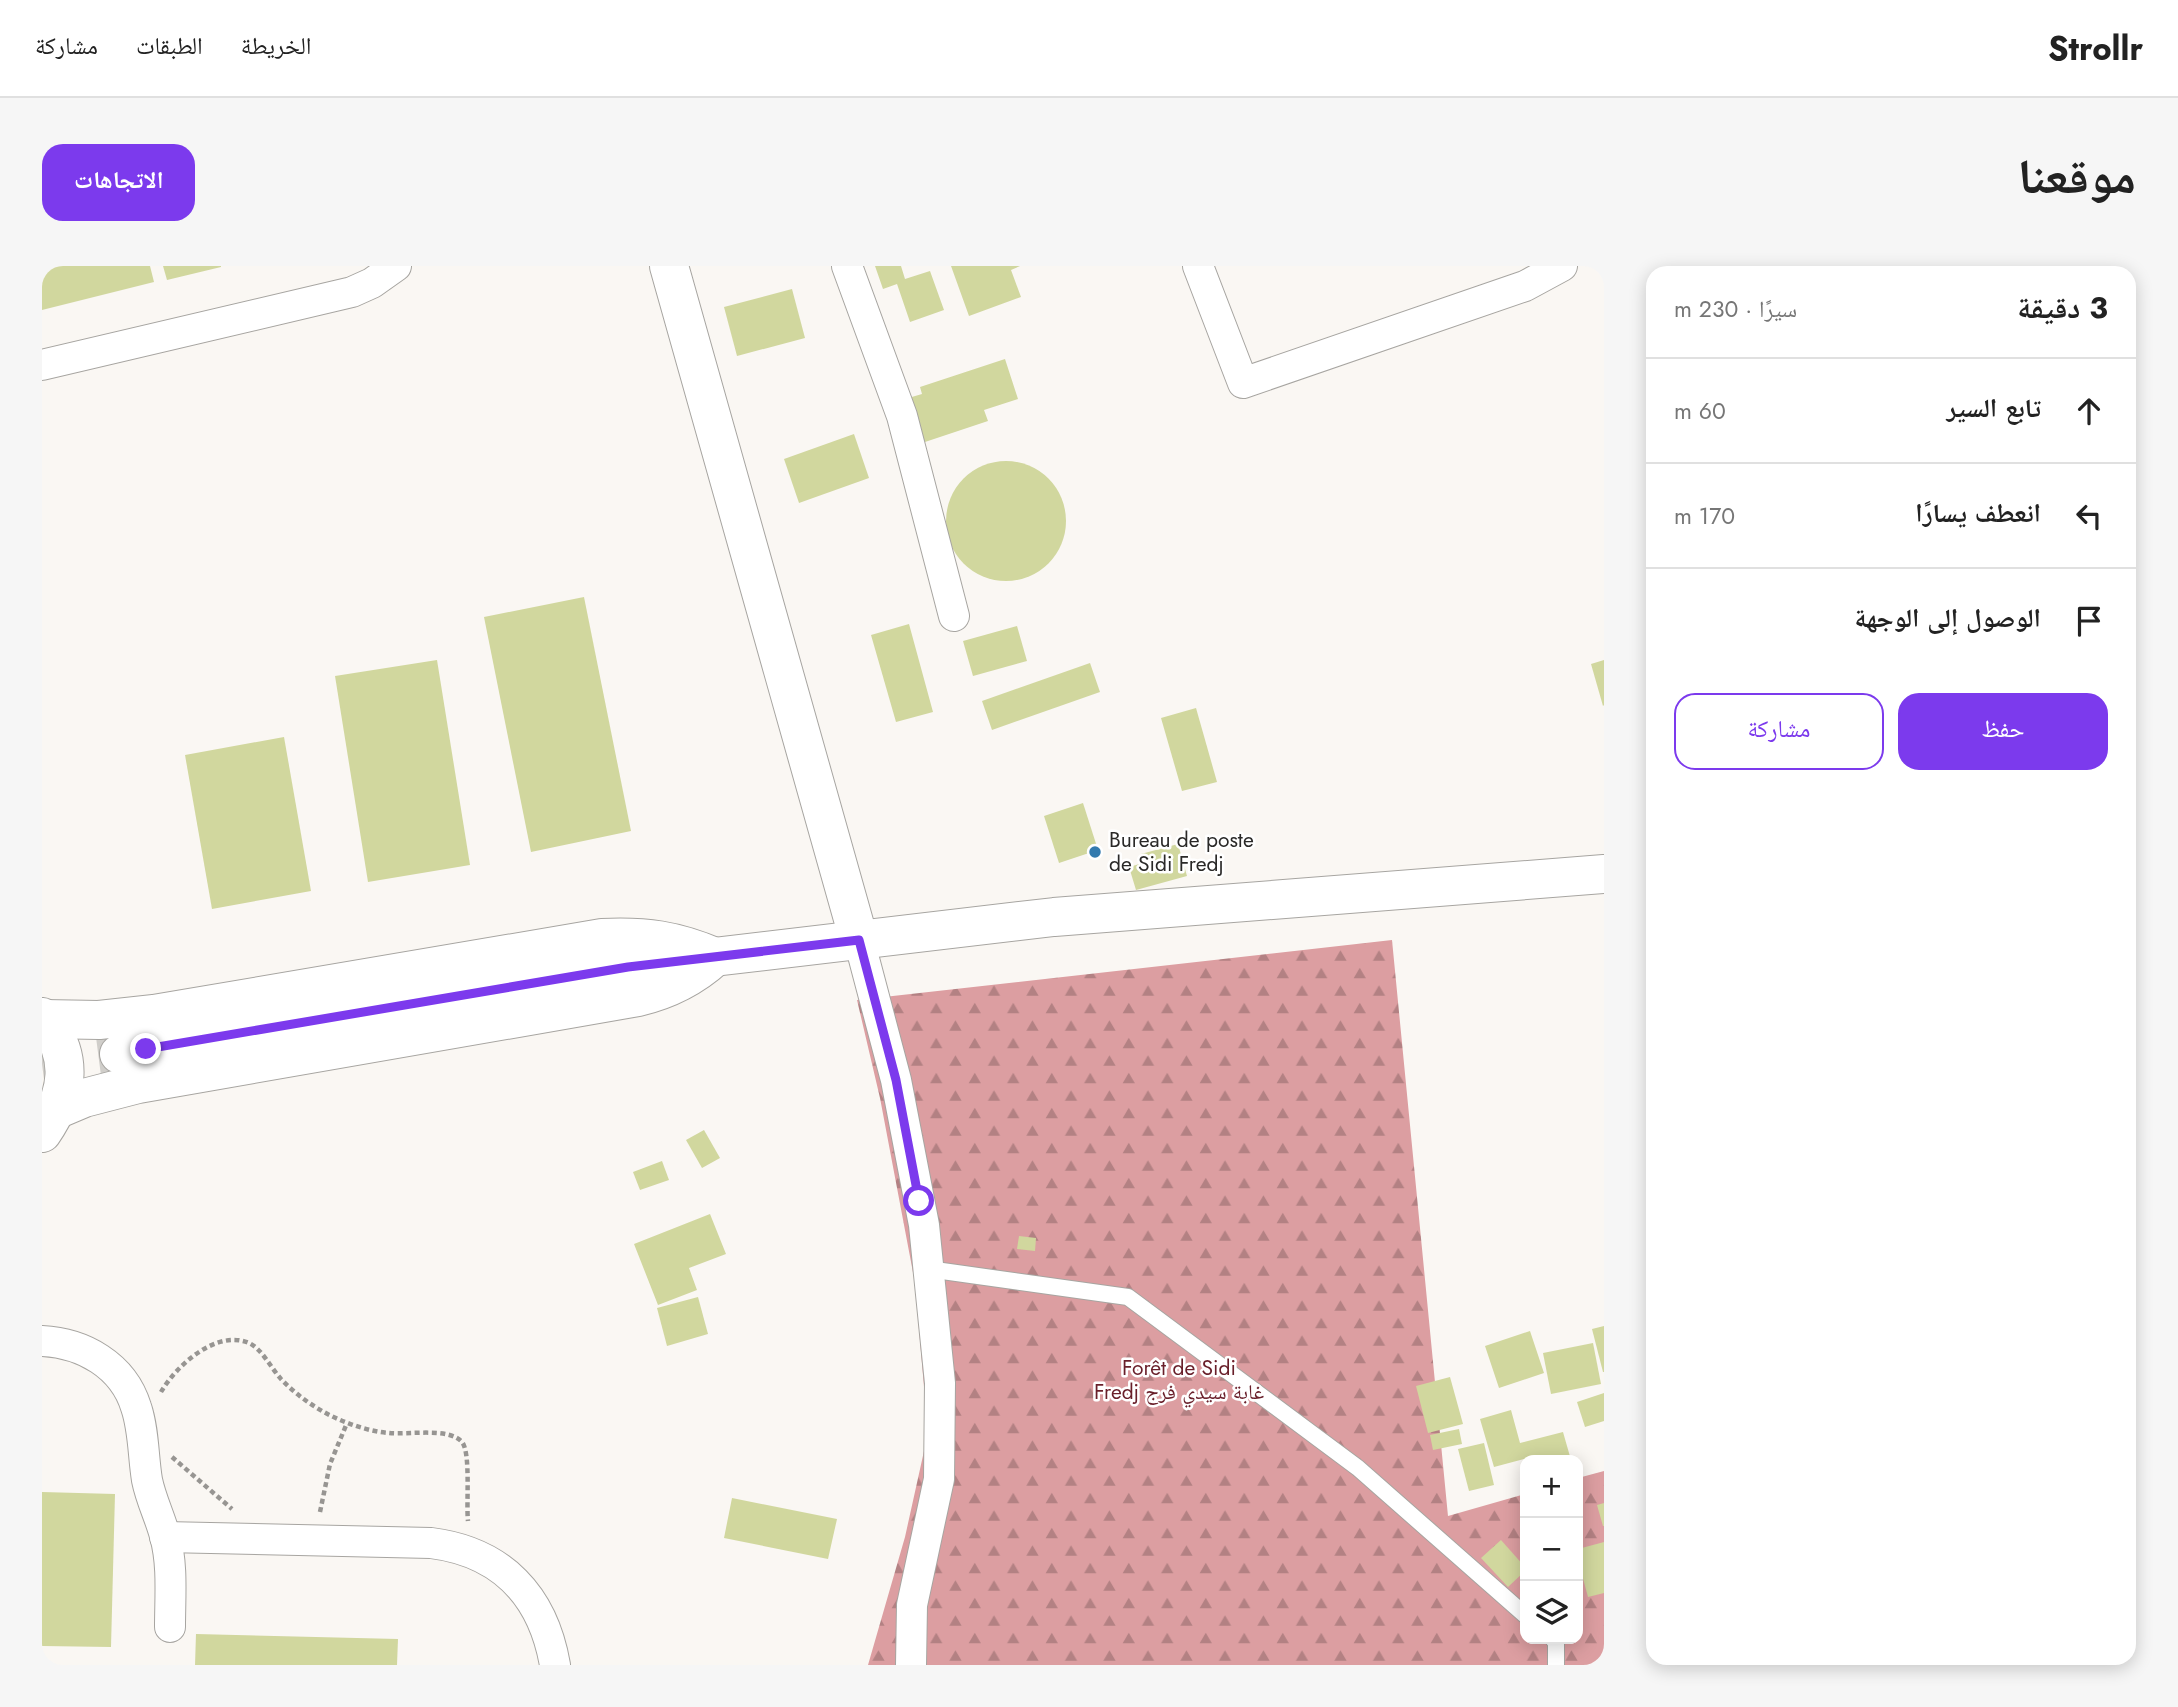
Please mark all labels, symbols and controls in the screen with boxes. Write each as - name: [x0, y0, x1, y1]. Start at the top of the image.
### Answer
- text: Strollr: [2048, 25, 2143, 72]
- text: مشاركة: [35, 28, 98, 63]
- text: الطبقات: [136, 28, 203, 63]
- text: الخريطة: [241, 28, 311, 63]
- text: موقعنا: [2018, 141, 2136, 211]
- button: الاتجاهات: [42, 144, 195, 221]
- text: 3 دقيقة: [2017, 286, 2108, 329]
- text: سيرًا · 230 m: [1674, 292, 1797, 326]
- text: تابع السير: [1946, 389, 2041, 427]
- icon: ahead: [2070, 392, 2108, 430]
- text: 60 m: [1674, 394, 1726, 428]
- text: انعطف يسارًا: [1915, 494, 2041, 532]
- icon: left: [2070, 497, 2108, 535]
- text: 170 m: [1674, 499, 1735, 533]
- text: الوصول إلى الوجهة: [1854, 599, 2041, 637]
- icon: arrive: [2070, 602, 2108, 640]
- button: مشاركة: [1674, 693, 1884, 770]
- button: حفظ: [1898, 693, 2108, 770]
- place label: Bureau de poste de Sidi Fredj: [1109, 825, 1254, 879]
- marker: Bureau de poste de Sidi Fredj: [1087, 844, 1103, 860]
- route end: [130, 1033, 161, 1064]
- route start: [903, 1185, 934, 1216]
- park label: Forêt de Sidi Fredj غابة سيدي فرج: [1094, 1353, 1264, 1408]
- map controls: [1520, 1455, 1583, 1644]
- button: +: [1520, 1455, 1583, 1518]
- button: −: [1520, 1518, 1583, 1581]
- button: layers: [1520, 1581, 1583, 1644]

